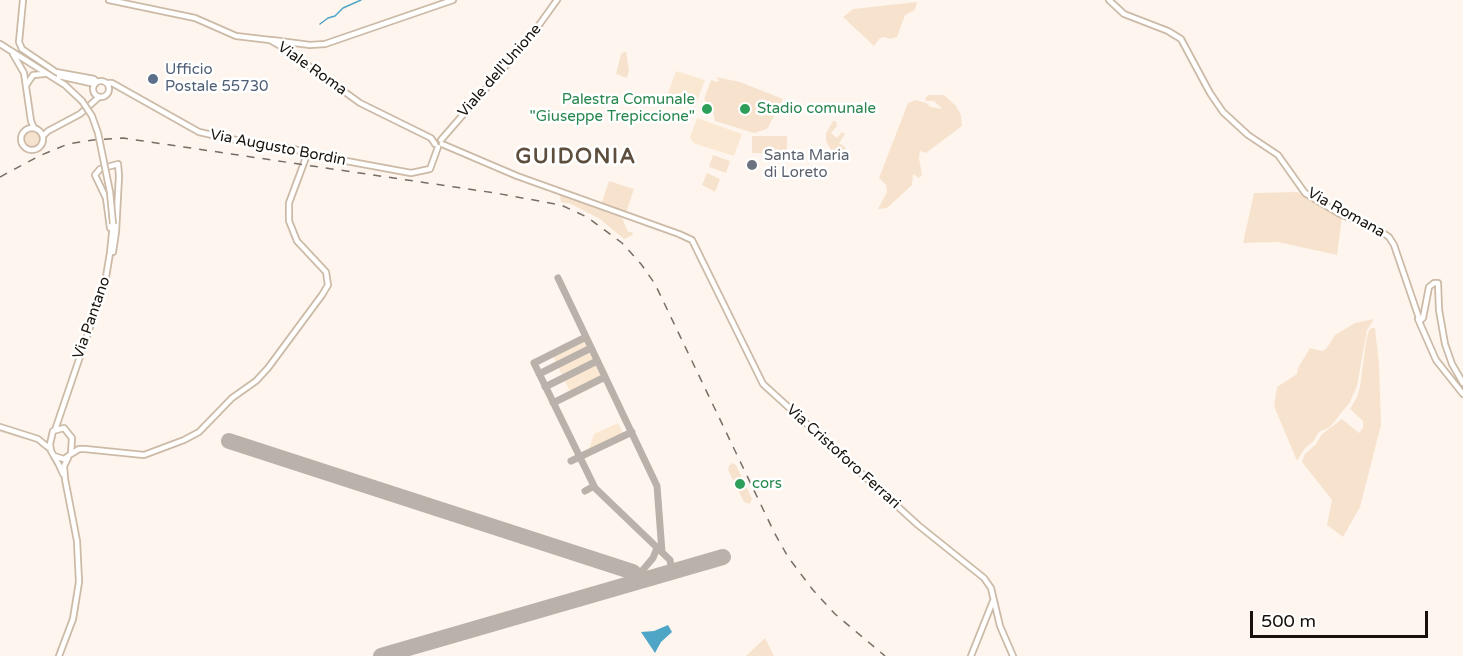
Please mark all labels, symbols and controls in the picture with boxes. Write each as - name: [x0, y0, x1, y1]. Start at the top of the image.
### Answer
- street label: Viale dell'Unione: [454, 21, 546, 121]
- street label: Viale Roma: [274, 39, 350, 99]
- place label: Ufficio Postale 55730: [165, 61, 269, 96]
- marker: Ufficio Postale 55730: [146, 72, 160, 86]
- place label: Palestra Comunale "Giuseppe Trepiccione": [530, 91, 695, 126]
- place label: Stadio comunale: [757, 100, 876, 118]
- marker: Palestra Comunale "Giuseppe Trepiccione": [700, 102, 714, 116]
- marker: Stadio comunale: [738, 102, 752, 116]
- street label: Via Augusto Bordin: [208, 126, 348, 170]
- district label: GUIDONIA: [515, 144, 637, 170]
- place label: Santa Maria di Loreto: [764, 147, 850, 182]
- marker: Santa Maria di Loreto: [745, 158, 759, 172]
- street label: Via Romana: [1304, 184, 1388, 242]
- street label: Via Pantano: [70, 275, 114, 361]
- street label: Via Cristoforo Ferrari: [782, 401, 904, 513]
- place label: cors: [752, 475, 782, 493]
- marker: cors: [733, 477, 747, 491]
- scale bar: [1253, 599, 1432, 637]
- text: 500 m: [1261, 610, 1316, 632]

